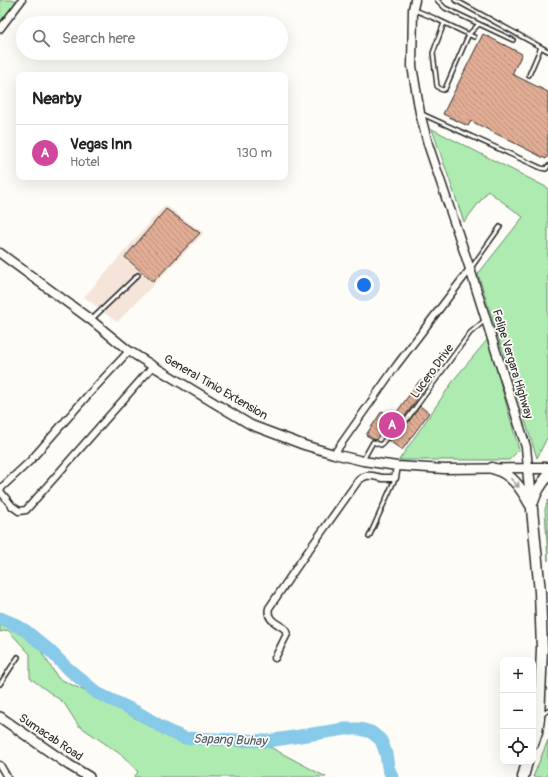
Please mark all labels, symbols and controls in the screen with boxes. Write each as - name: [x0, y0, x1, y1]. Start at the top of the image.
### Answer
- search box: [16, 16, 288, 60]
- icon: search: [30, 27, 52, 49]
- text: Search here: [62, 29, 135, 48]
- text: Nearby: [32, 88, 81, 109]
- text: Vegas Inn: [70, 135, 132, 154]
- text: A: [41, 145, 49, 161]
- text: 130 m: [236, 145, 272, 161]
- text: Hotel: [70, 154, 100, 170]
- your location: [354, 275, 374, 295]
- street label: Felipe Vergara Highway: [489, 308, 536, 421]
- street label: Lucero Drive: [408, 341, 457, 401]
- street label: General Tinio Extension: [161, 352, 271, 423]
- pin: A: [379, 410, 405, 440]
- one-way arrow: [510, 478, 520, 488]
- map controls: [500, 657, 536, 765]
- button: +: [500, 657, 536, 693]
- button: −: [500, 693, 536, 729]
- street label: Sumacab Road: [16, 711, 86, 764]
- button: locate: [500, 729, 536, 765]
- water label: Sapang Buhay: [193, 731, 269, 749]

